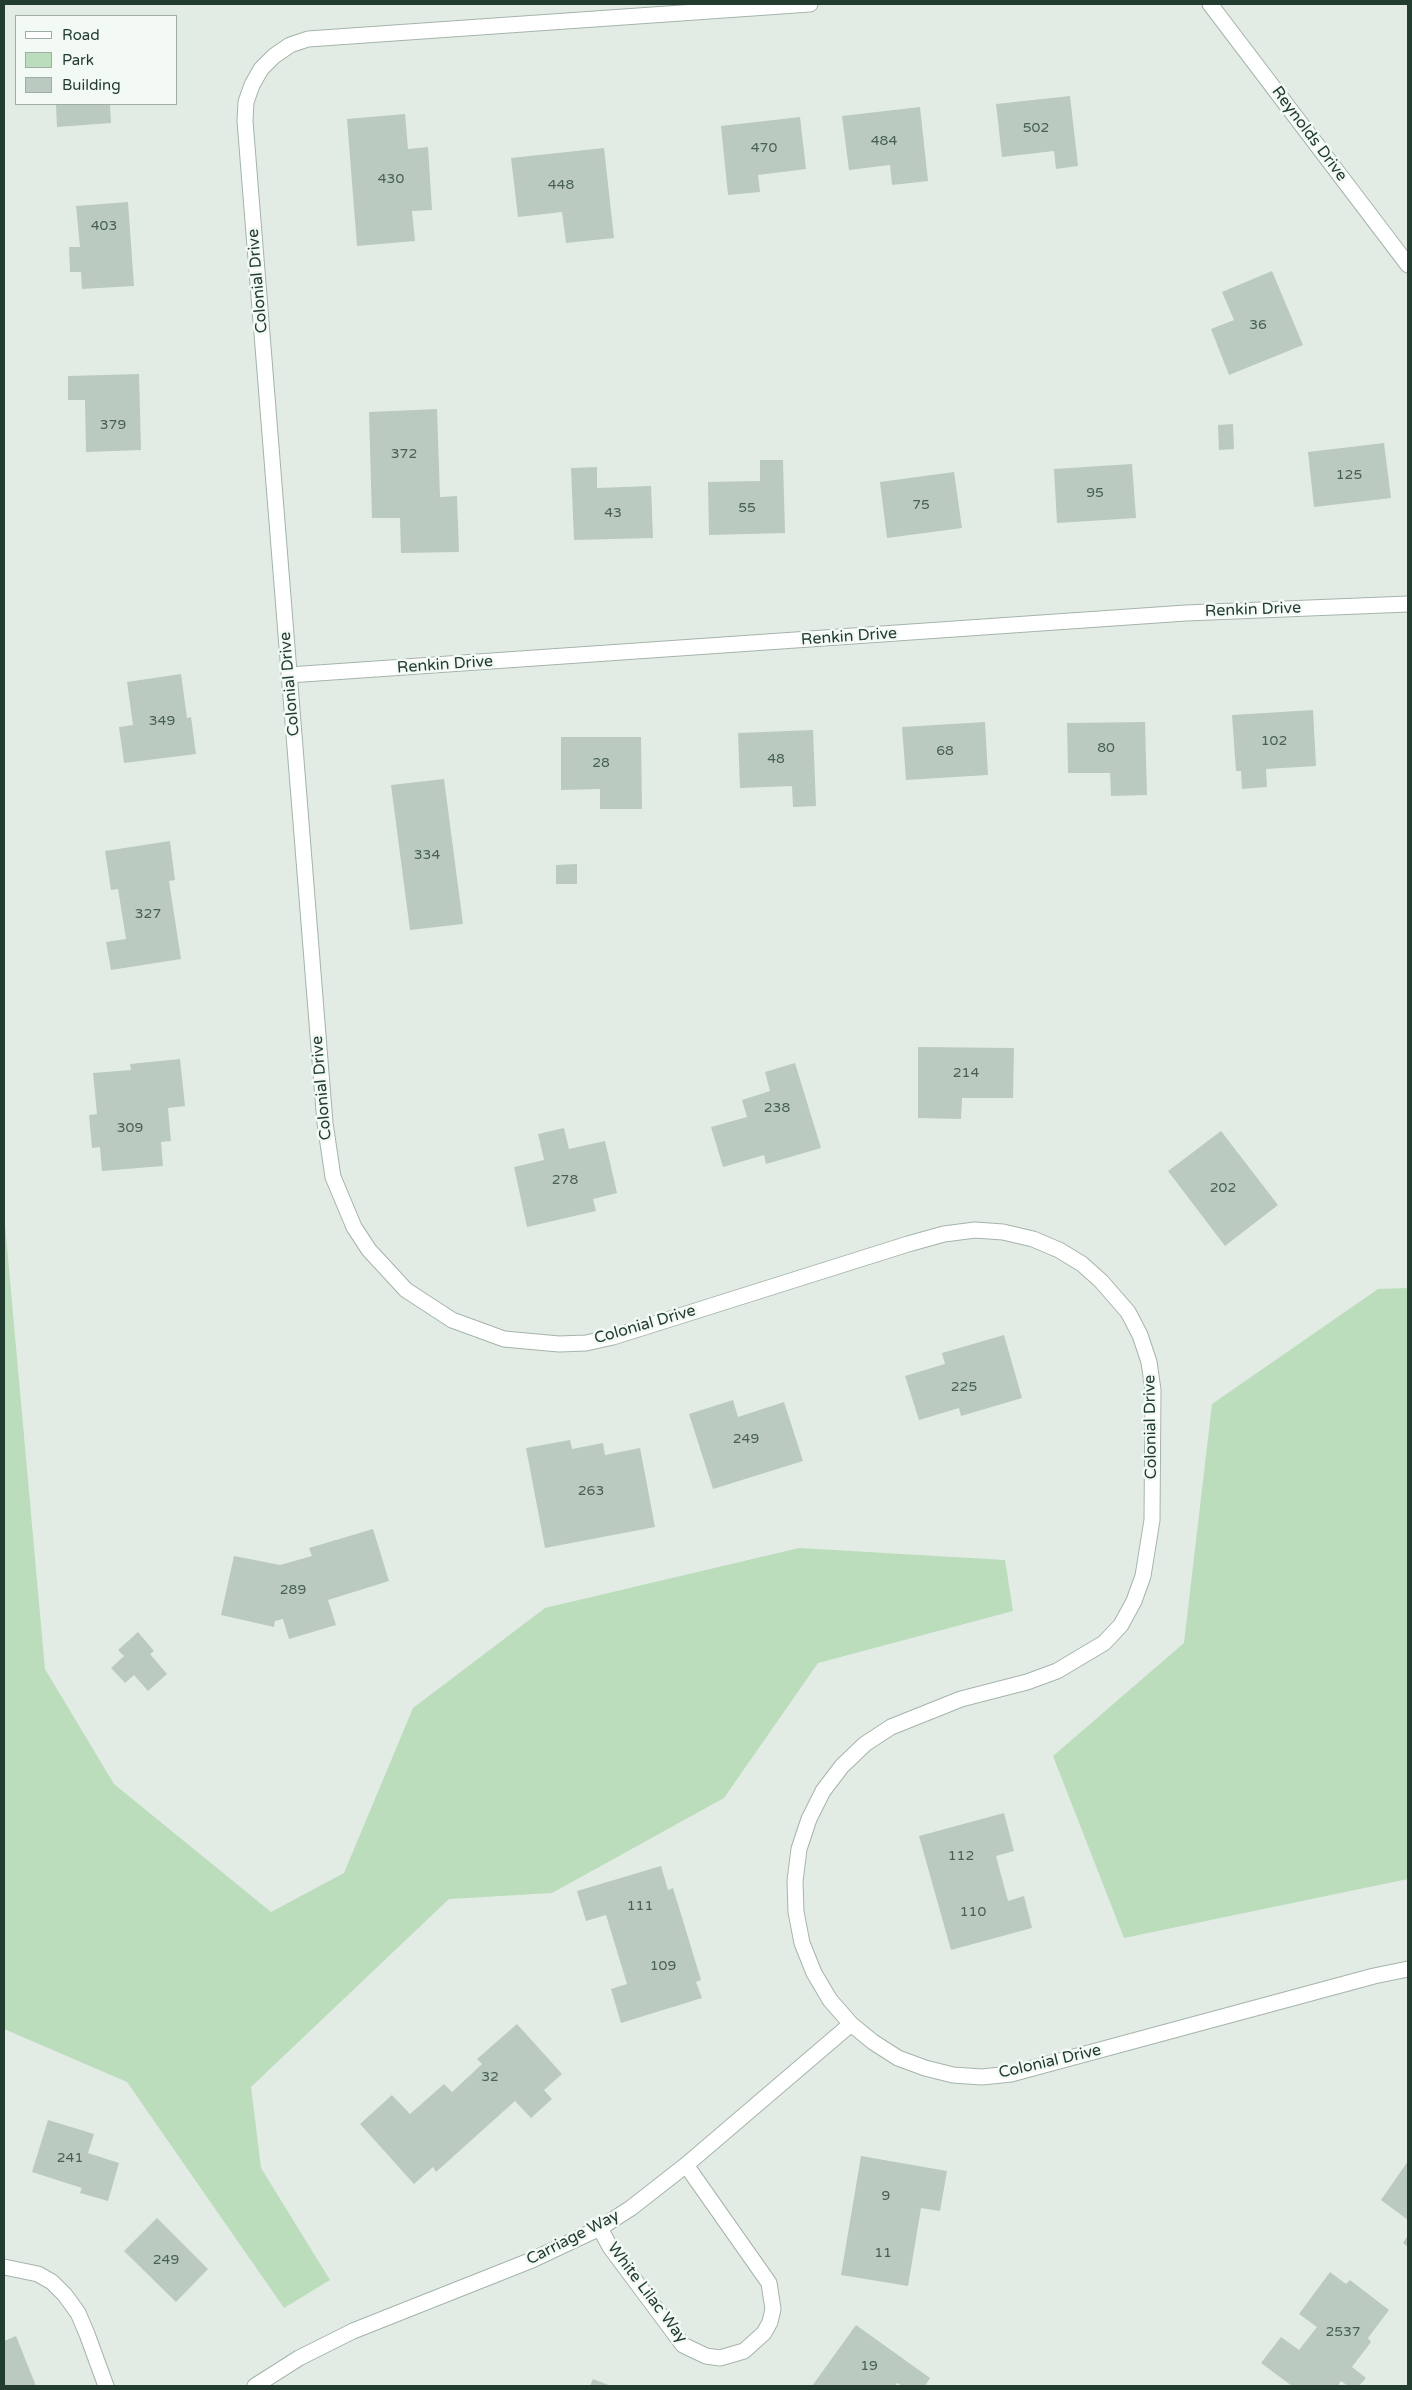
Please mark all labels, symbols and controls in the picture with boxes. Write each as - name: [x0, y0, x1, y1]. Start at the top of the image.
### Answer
- legend: [15, 15, 178, 105]
- text: Road: [62, 26, 100, 44]
- text: Park: [62, 51, 94, 69]
- text: Building: [62, 76, 121, 94]
- street label: Reynolds Drive: [1267, 83, 1351, 185]
- house number: 502: [1023, 120, 1049, 136]
- house number: 484: [871, 133, 897, 149]
- house number: 470: [751, 140, 777, 156]
- house number: 430: [378, 171, 404, 187]
- house number: 448: [548, 177, 574, 193]
- house number: 403: [91, 218, 117, 234]
- street label: Colonial Drive: [244, 228, 272, 334]
- house number: 36: [1249, 317, 1267, 333]
- house number: 379: [100, 417, 126, 433]
- house number: 372: [391, 446, 417, 462]
- house number: 125: [1336, 467, 1362, 483]
- house number: 95: [1086, 485, 1104, 501]
- house number: 75: [912, 497, 930, 513]
- house number: 55: [738, 500, 756, 516]
- house number: 43: [604, 505, 622, 521]
- street label: Renkin Drive: [1205, 599, 1301, 621]
- street label: Renkin Drive: [800, 624, 898, 650]
- street label: Colonial Drive: [276, 631, 304, 737]
- street label: Renkin Drive: [396, 652, 494, 678]
- house number: 349: [149, 713, 175, 729]
- house number: 102: [1261, 733, 1287, 749]
- house number: 80: [1097, 740, 1115, 756]
- house number: 68: [936, 743, 954, 759]
- house number: 48: [767, 751, 785, 767]
- house number: 28: [592, 755, 610, 771]
- house number: 334: [414, 847, 440, 863]
- house number: 327: [135, 906, 161, 922]
- street label: Colonial Drive: [308, 1035, 336, 1141]
- house number: 214: [953, 1065, 979, 1081]
- house number: 238: [764, 1100, 790, 1116]
- house number: 309: [117, 1120, 143, 1136]
- house number: 278: [552, 1172, 578, 1188]
- house number: 202: [1210, 1180, 1236, 1196]
- street label: Colonial Drive: [592, 1301, 698, 1349]
- street label: Colonial Drive: [1140, 1375, 1162, 1479]
- house number: 225: [951, 1379, 977, 1395]
- house number: 249: [733, 1431, 759, 1447]
- house number: 263: [578, 1483, 604, 1499]
- house number: 289: [280, 1582, 306, 1598]
- house number: 112: [948, 1848, 974, 1864]
- house number: 111: [627, 1898, 653, 1914]
- house number: 110: [960, 1904, 986, 1920]
- house number: 109: [650, 1958, 676, 1974]
- street label: Colonial Drive: [997, 2041, 1103, 2083]
- house number: 32: [481, 2069, 499, 2085]
- house number: 241: [57, 2150, 83, 2166]
- house number: 9: [882, 2188, 890, 2204]
- street label: Carriage Way: [523, 2206, 623, 2270]
- street label: White Lilac Way: [603, 2239, 691, 2347]
- house number: 11: [874, 2245, 892, 2261]
- house number: 249: [153, 2252, 179, 2268]
- house number: 2537: [1325, 2324, 1361, 2340]
- house number: 19: [860, 2358, 878, 2374]

